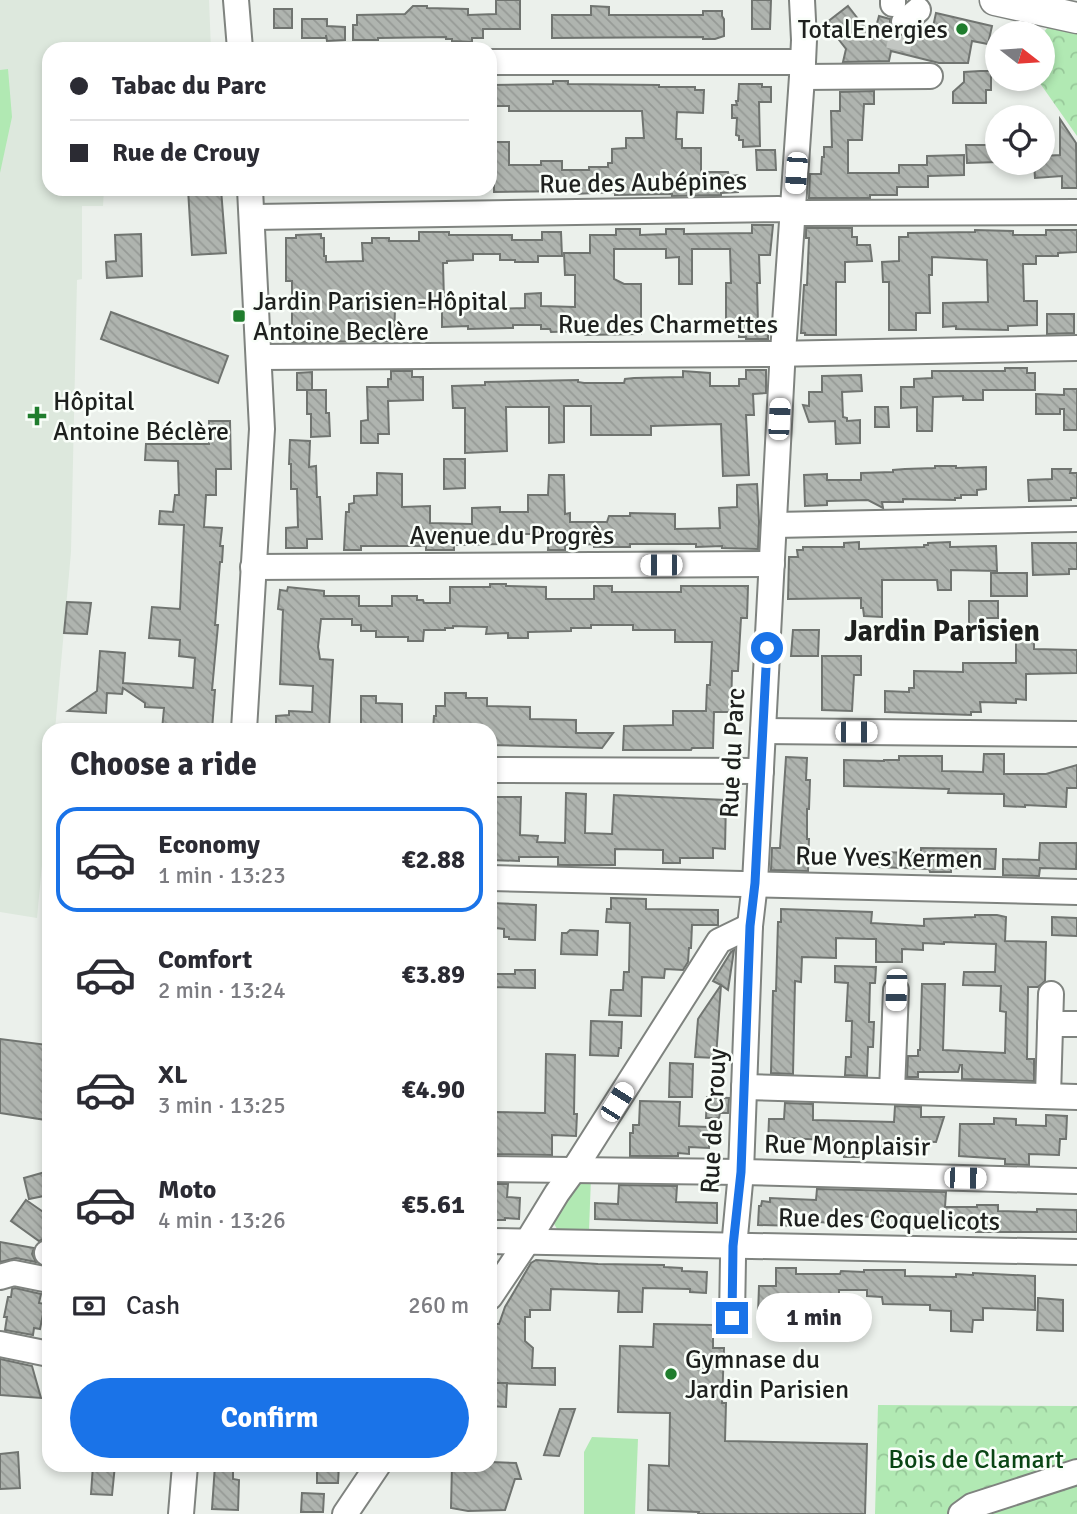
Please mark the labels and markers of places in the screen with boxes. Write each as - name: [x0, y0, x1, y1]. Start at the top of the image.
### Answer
- place label: TotalEnergies: [798, 14, 948, 46]
- marker: TotalEnergies: [954, 21, 970, 37]
- place label: Jardin Parisien-Hôpital Antoine Beclère: [253, 286, 508, 348]
- marker: Jardin Parisien-Hôpital Antoine Beclère: [231, 308, 247, 324]
- place label: Hôpital Antoine Béclère: [53, 386, 229, 448]
- marker: Hôpital Antoine Béclère: [27, 406, 47, 426]
- place label: Gymnase du Jardin Parisien: [685, 1344, 849, 1406]
- marker: Gymnase du Jardin Parisien: [663, 1366, 679, 1382]

